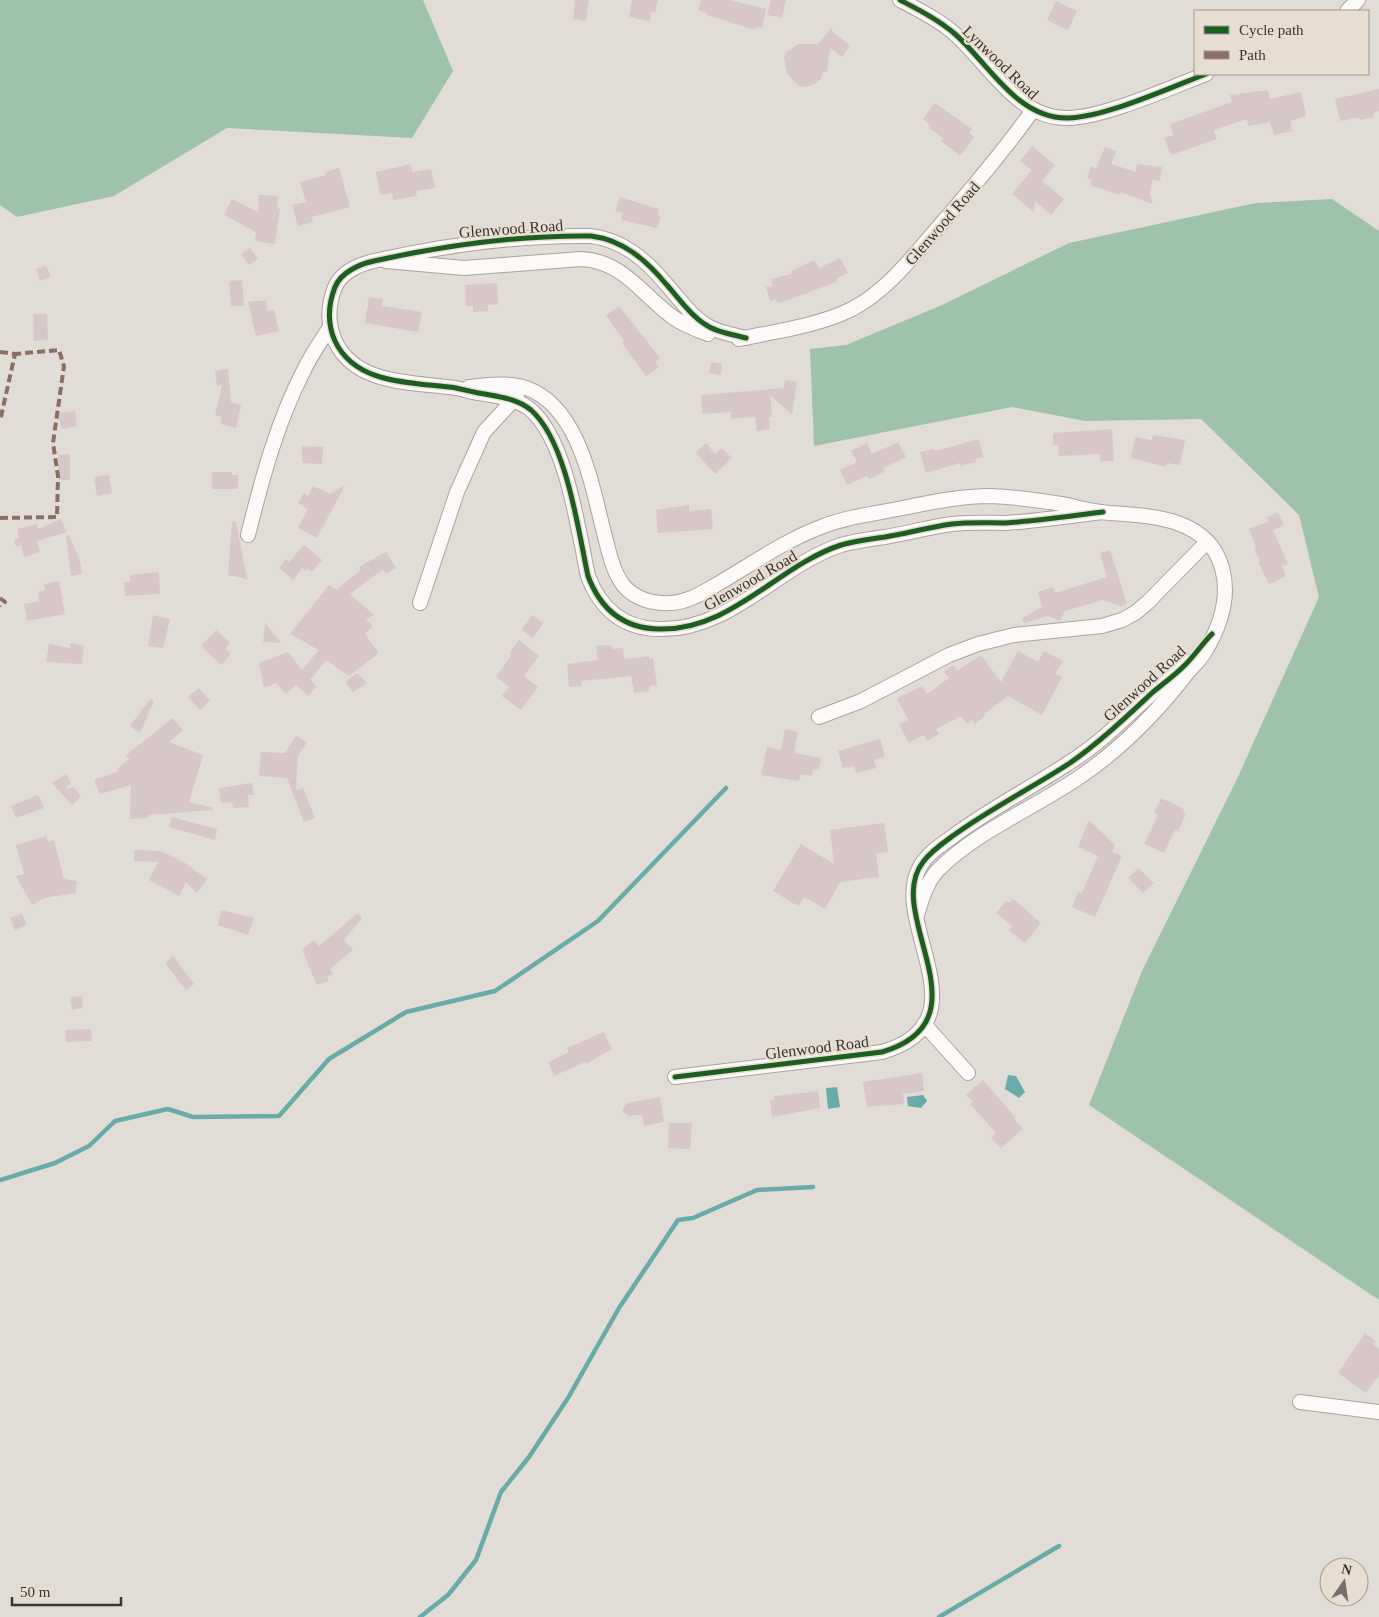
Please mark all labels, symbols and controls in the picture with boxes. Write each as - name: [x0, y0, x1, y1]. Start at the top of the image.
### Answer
- legend: [1194, 10, 1369, 75]
- street label: Lynwood Road: [959, 22, 1042, 103]
- text: Cycle path: [1239, 22, 1304, 38]
- text: Path: [1239, 47, 1266, 63]
- street label: Glenwood Road: [902, 178, 983, 268]
- street label: Glenwood Road: [458, 216, 564, 241]
- street label: Glenwood Road: [701, 547, 800, 614]
- street label: Glenwood Road: [1100, 642, 1189, 725]
- street label: Glenwood Road: [764, 1033, 870, 1062]
- north arrow: [1319, 1557, 1369, 1607]
- text: N: [1340, 1561, 1353, 1578]
- scale bar: [12, 1574, 121, 1606]
- text: 50 m: [20, 1584, 51, 1600]

